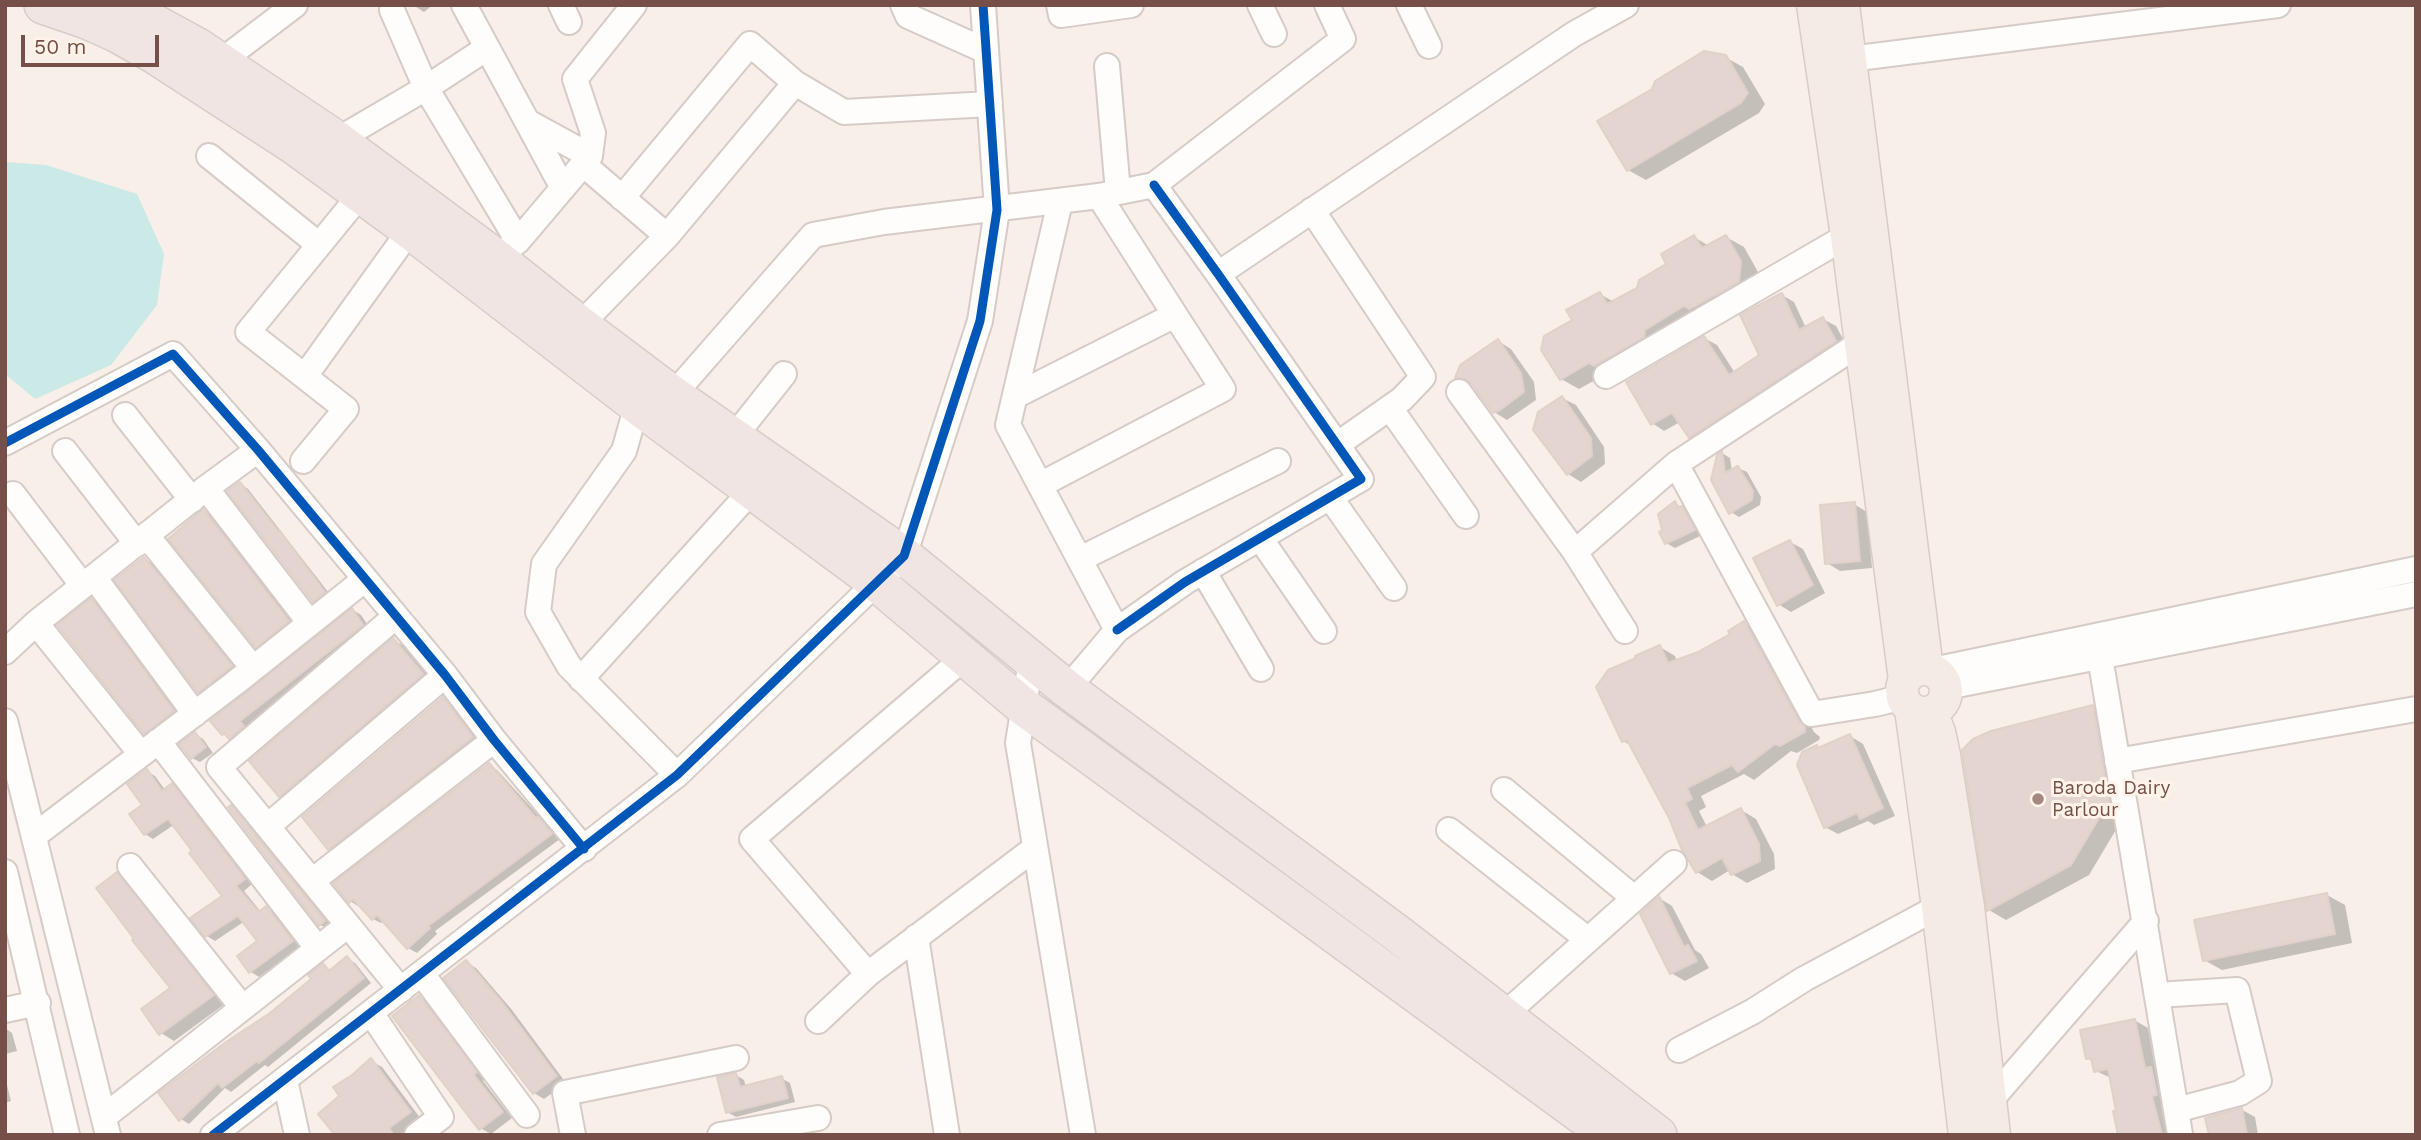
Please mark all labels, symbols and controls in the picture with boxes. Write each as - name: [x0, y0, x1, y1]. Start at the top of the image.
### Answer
- scale bar: [24, 21, 163, 65]
- text: 50 m: [34, 34, 86, 59]
- place label: Baroda Dairy Parlour: [2052, 777, 2170, 821]
- marker: Baroda Dairy Parlour: [2030, 791, 2046, 807]

